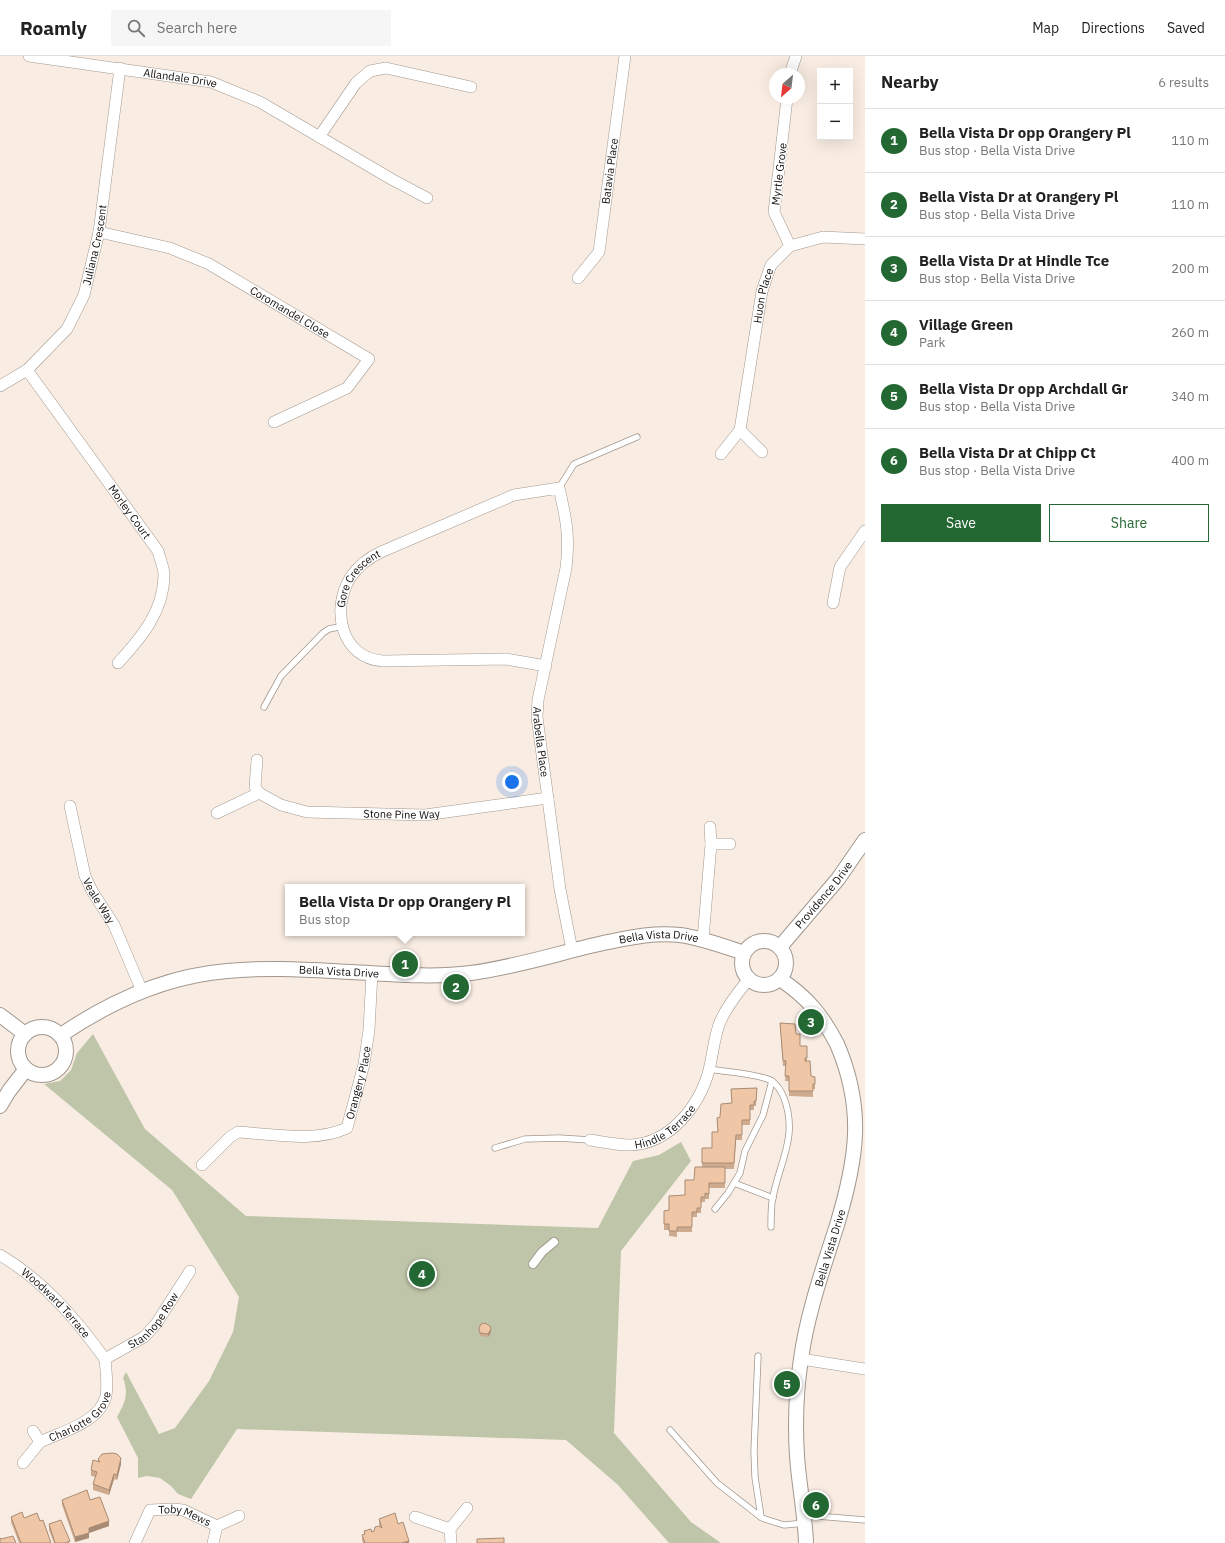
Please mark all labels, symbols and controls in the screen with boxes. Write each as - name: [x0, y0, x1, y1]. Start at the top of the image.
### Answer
- search box: [111, 10, 391, 46]
- text: Roamly: [20, 16, 87, 40]
- icon: search: [125, 17, 147, 39]
- text: Search here: [157, 18, 237, 37]
- text: Map: [1032, 19, 1059, 37]
- text: Directions: [1081, 19, 1145, 37]
- text: Saved: [1167, 19, 1205, 37]
- street label: Allandale Drive: [143, 65, 220, 91]
- north arrow: [769, 68, 805, 104]
- map controls: [817, 68, 853, 140]
- button: +: [817, 68, 853, 104]
- text: Nearby: [881, 71, 939, 93]
- text: 6 results: [1158, 74, 1209, 91]
- button: −: [817, 104, 853, 140]
- text: Bella Vista Dr opp Orangery Pl: [919, 123, 1131, 142]
- text: 1: [890, 132, 898, 149]
- text: 110 m: [1171, 132, 1209, 149]
- street label: Batavia Place: [598, 137, 621, 205]
- street label: Myrtle Grove: [768, 142, 790, 206]
- text: Bus stop · Bella Vista Drive: [919, 142, 1075, 159]
- text: Bella Vista Dr at Orangery Pl: [919, 187, 1118, 206]
- text: 2: [890, 196, 898, 213]
- text: 110 m: [1171, 196, 1209, 213]
- street label: Juliana Crescent: [80, 204, 109, 287]
- text: Bus stop · Bella Vista Drive: [919, 206, 1075, 223]
- text: Bella Vista Dr at Hindle Tce: [919, 251, 1109, 270]
- text: 3: [890, 260, 898, 277]
- text: 200 m: [1171, 260, 1209, 277]
- street label: Huon Place: [750, 266, 776, 324]
- text: Bus stop · Bella Vista Drive: [919, 270, 1075, 287]
- street label: Coromandel Close: [247, 283, 332, 341]
- text: Village Green: [919, 315, 1013, 334]
- text: 4: [890, 324, 898, 341]
- text: 260 m: [1171, 324, 1209, 341]
- text: Park: [919, 334, 945, 351]
- text: Bella Vista Dr opp Archdall Gr: [919, 379, 1128, 398]
- text: 5: [890, 388, 898, 405]
- text: 340 m: [1171, 388, 1209, 405]
- text: Bus stop · Bella Vista Drive: [919, 398, 1075, 415]
- text: Bella Vista Dr at Chipp Ct: [919, 443, 1096, 462]
- text: 6: [890, 452, 898, 469]
- text: 400 m: [1171, 452, 1209, 469]
- text: Bus stop · Bella Vista Drive: [919, 462, 1075, 479]
- street label: Morley Court: [105, 482, 154, 542]
- button: Save: [881, 504, 1041, 542]
- button: Share: [1049, 504, 1209, 542]
- street label: Gore Crescent: [334, 546, 383, 608]
- street label: Arabella Place: [530, 706, 552, 778]
- your location: [502, 772, 522, 792]
- street label: Stone Pine Way: [363, 806, 441, 822]
- street label: Providence Drive: [792, 858, 855, 931]
- street label: Veale Way: [80, 876, 118, 927]
- popup: [285, 884, 525, 936]
- text: Bella Vista Dr opp Orangery Pl: [299, 892, 511, 911]
- text: Bus stop: [299, 911, 350, 928]
- street label: Bella Vista Drive: [618, 927, 700, 947]
- pin: 1: [392, 949, 418, 979]
- street label: Bella Vista Drive: [299, 963, 379, 981]
- pin: 2: [443, 972, 469, 1002]
- pin: 3: [798, 1007, 824, 1037]
- street label: Orangery Place: [343, 1045, 374, 1121]
- street label: Hindle Terrace: [634, 1102, 698, 1152]
- street label: Bella Vista Drive: [812, 1208, 848, 1288]
- pin: 4: [409, 1259, 435, 1289]
- street label: Woodward Terrace: [19, 1265, 93, 1341]
- street label: Stanhope Row: [125, 1289, 182, 1352]
- pin: 5: [774, 1369, 800, 1399]
- street label: Charlotte Grove: [47, 1391, 114, 1445]
- pin: 6: [803, 1490, 829, 1520]
- street label: Toby Mews: [158, 1502, 213, 1529]

